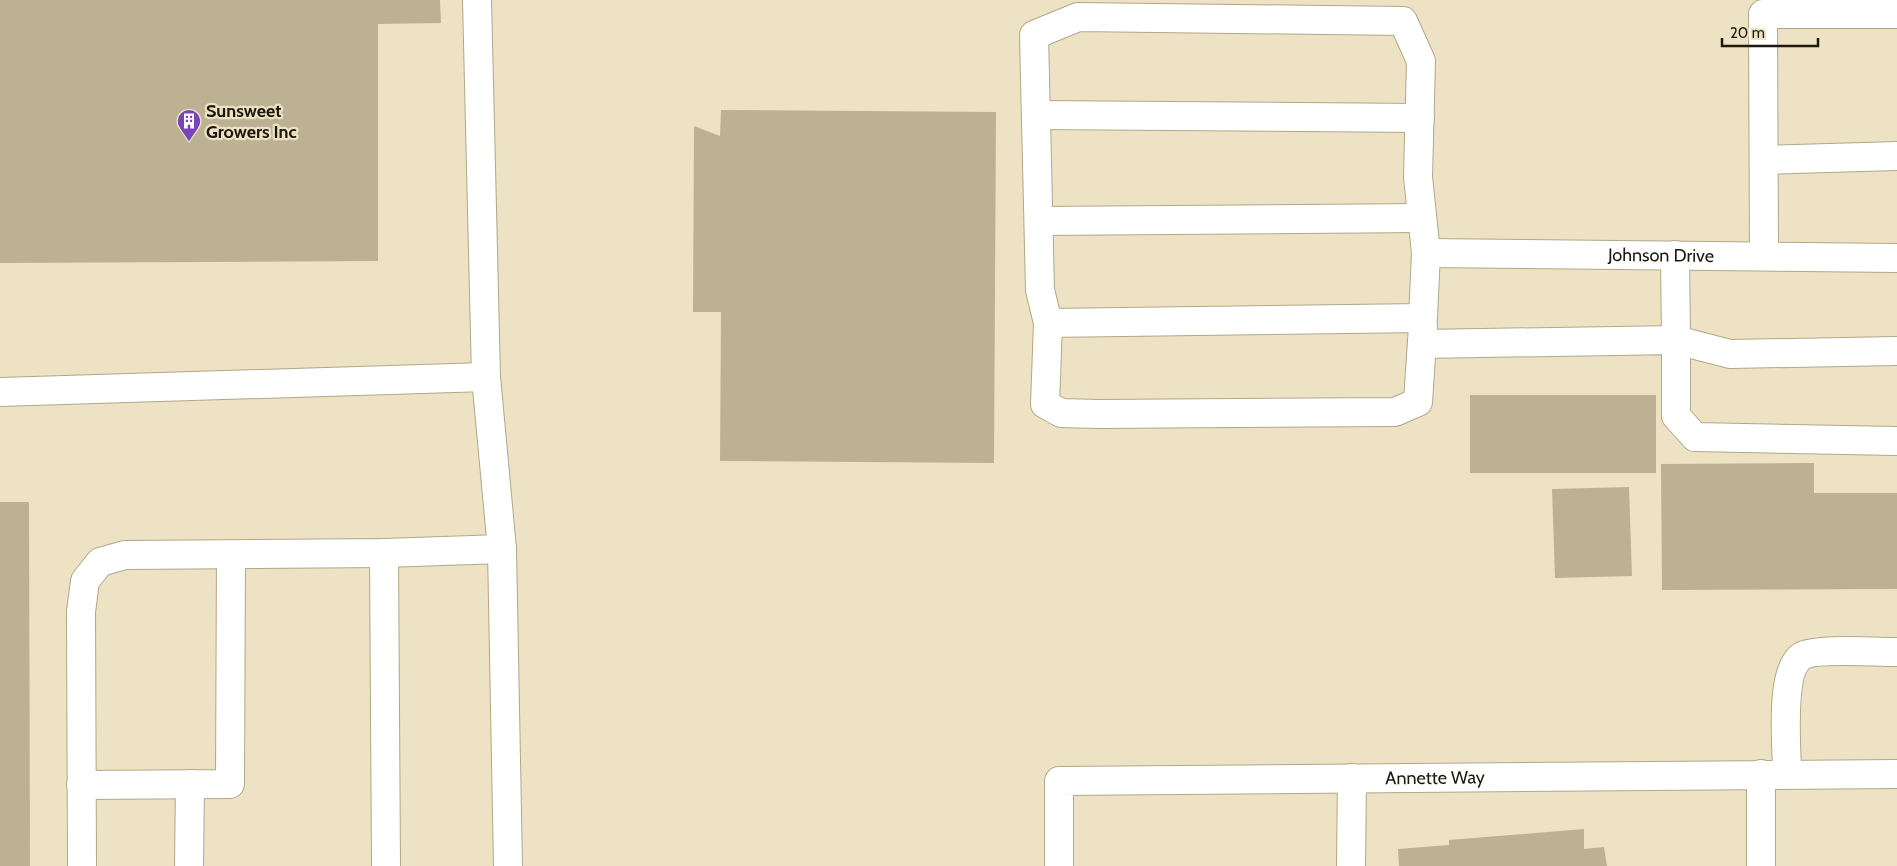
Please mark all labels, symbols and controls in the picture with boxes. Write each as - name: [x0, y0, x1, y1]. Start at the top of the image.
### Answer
- scale bar: [1722, 15, 1818, 47]
- text: 20 m: [1730, 24, 1765, 42]
- place label: Sunsweet Growers Inc: [206, 100, 297, 143]
- building icon: Sunsweet Growers Inc: [176, 108, 202, 142]
- street label: Johnson Drive: [1607, 244, 1714, 267]
- street label: Annette Way: [1385, 766, 1485, 789]

